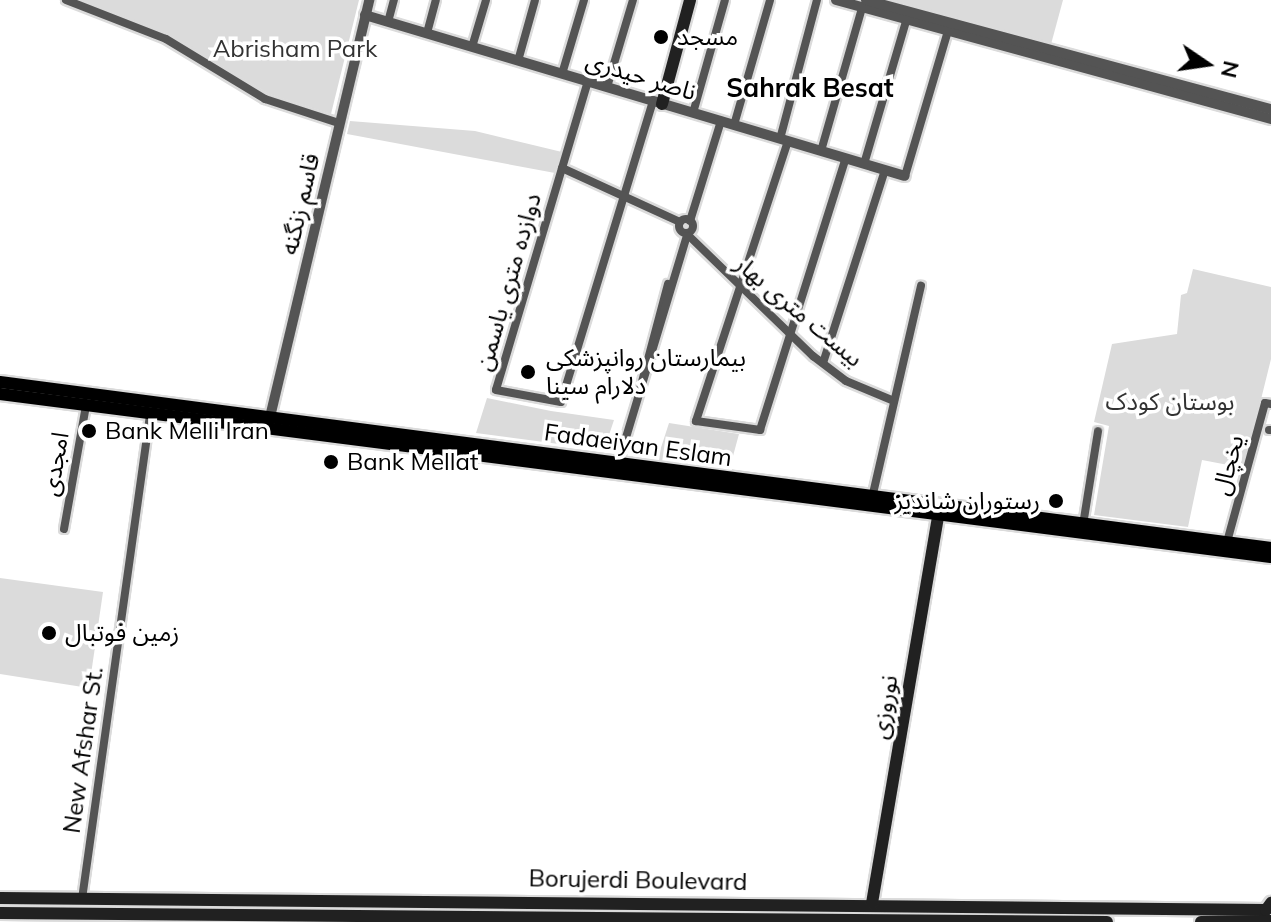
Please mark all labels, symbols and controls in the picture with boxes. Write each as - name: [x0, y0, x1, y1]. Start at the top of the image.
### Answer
- place label: مسجد: [677, 23, 738, 51]
- north arrow: [1167, 24, 1247, 104]
- marker: مسجد: [652, 28, 670, 46]
- park label: Abrisham Park: [213, 35, 377, 63]
- street label: ناصر حیدری: [582, 46, 700, 106]
- text: N: [1215, 58, 1246, 81]
- district label: Sahrak Besat: [726, 72, 894, 104]
- street label: قاسم زنگنه: [274, 151, 326, 257]
- street label: دوازده متری یاسمن: [469, 190, 547, 374]
- street label: بیست متری بهار: [729, 249, 869, 373]
- place label: بیمارستان روانپزشکی دلارام سینا: [546, 344, 746, 400]
- marker: بیمارستان روانپزشکی دلارام سینا: [517, 361, 539, 383]
- park label: بوستان کودک: [1106, 388, 1234, 416]
- place label: Bank Melli Iran: [105, 417, 269, 445]
- street label: Fadaeiyan Eslam: [542, 418, 734, 472]
- marker: Bank Melli Iran: [80, 422, 98, 440]
- street label: امجدی: [35, 430, 75, 498]
- street label: یخچال: [1206, 432, 1250, 498]
- place label: Bank Mellat: [347, 448, 478, 476]
- marker: Bank Mellat: [322, 453, 340, 471]
- place label: رستوران شاندیز: [894, 487, 1040, 515]
- marker: رستوران شاندیز: [1047, 492, 1065, 510]
- place label: زمین فوتبال: [65, 619, 179, 647]
- marker: زمین فوتبال: [40, 624, 58, 642]
- street label: New Afshar St.: [57, 665, 109, 835]
- street label: نوروزی: [864, 673, 904, 741]
- street label: Borujerdi Boulevard: [528, 864, 748, 896]

